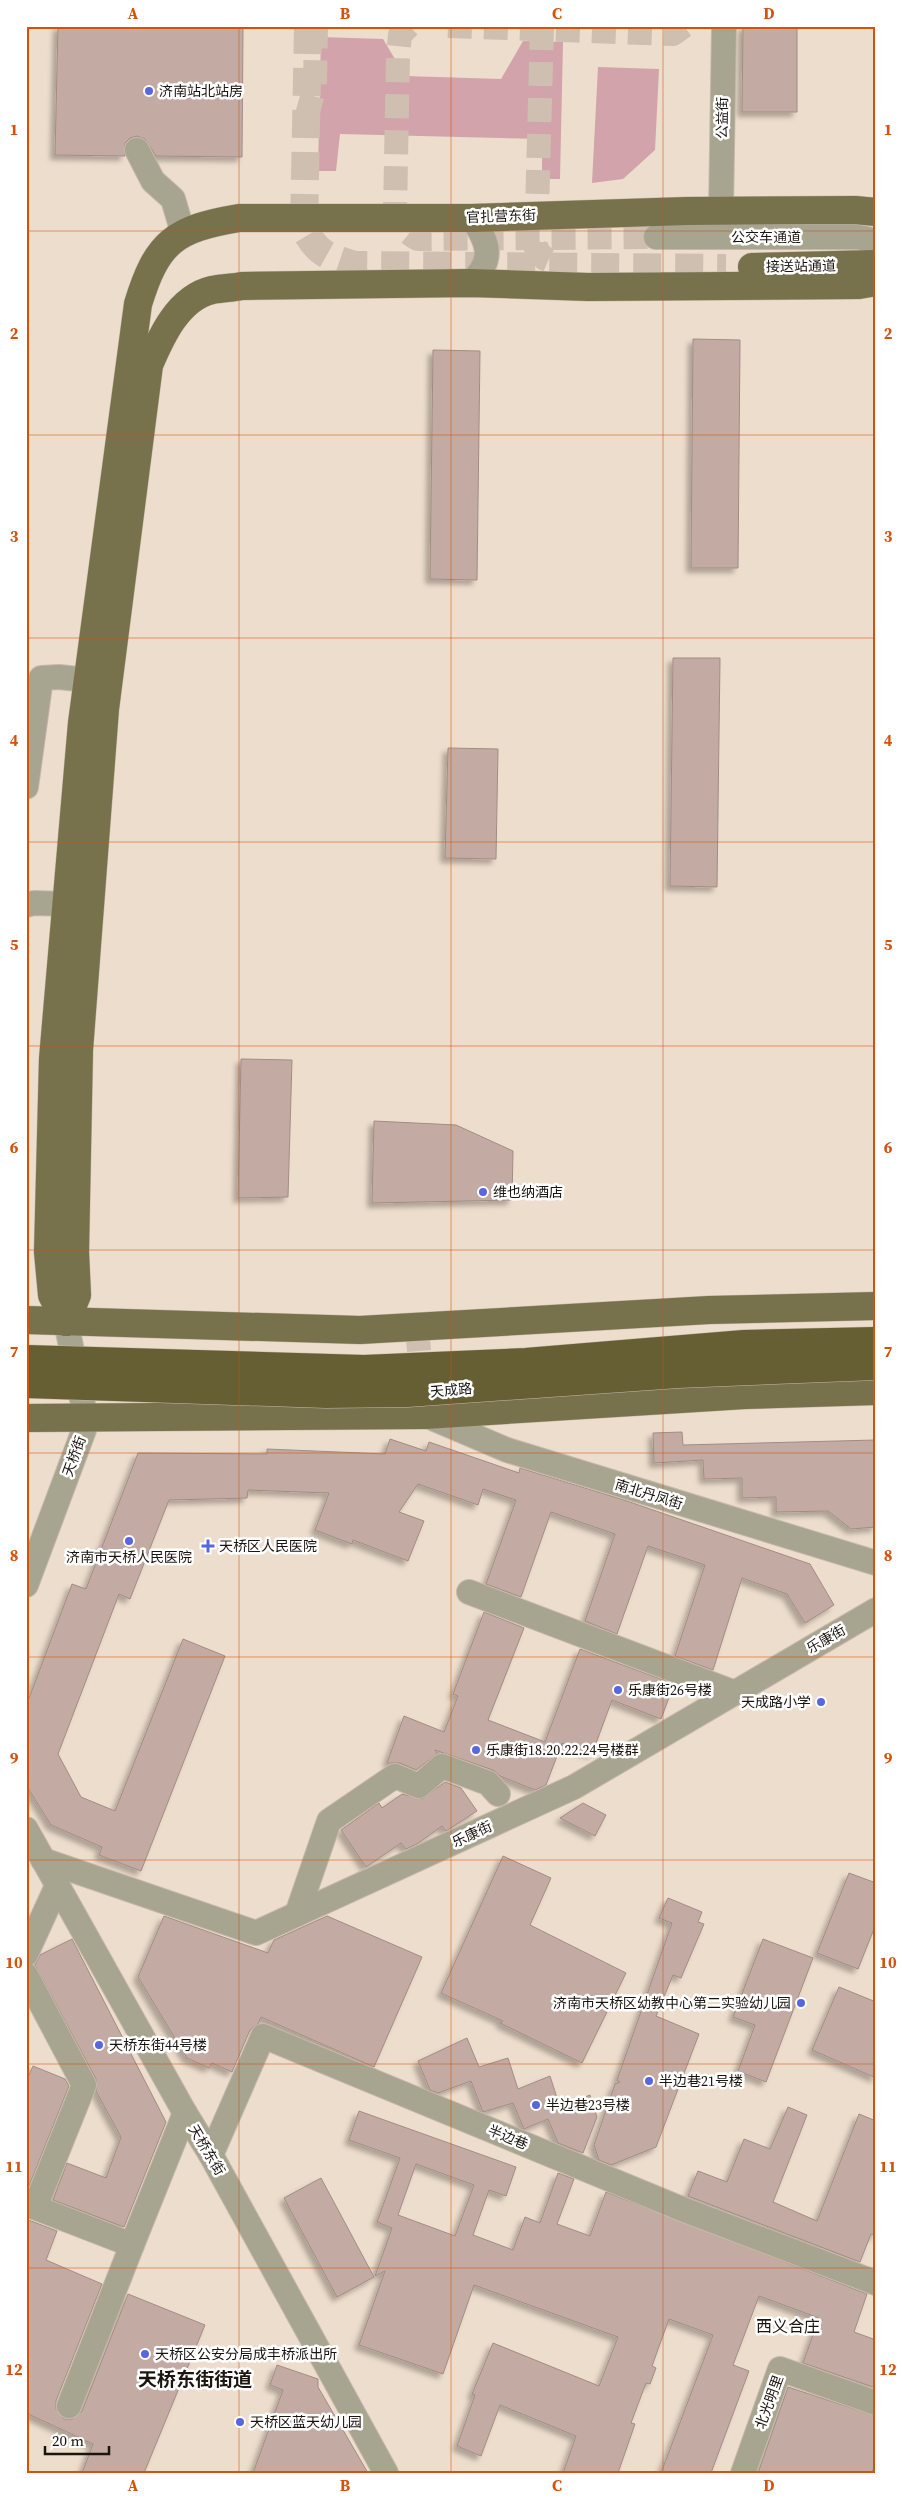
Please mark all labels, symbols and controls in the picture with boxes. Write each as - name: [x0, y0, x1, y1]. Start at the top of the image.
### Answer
- text: A: [128, 2, 139, 24]
- text: B: [340, 2, 351, 24]
- text: C: [552, 2, 562, 24]
- text: D: [763, 2, 775, 24]
- place label: 济南站北站房: [159, 81, 243, 101]
- marker: 济南站北站房: [143, 85, 155, 97]
- street label: 公益街: [712, 97, 732, 139]
- text: 1: [10, 118, 18, 140]
- text: 1: [884, 118, 892, 140]
- street label: 官扎营东街: [466, 205, 536, 227]
- street label: 公交车通道: [731, 227, 801, 247]
- street label: 接送站通道: [766, 255, 836, 277]
- text: 2: [10, 322, 19, 344]
- text: 2: [884, 322, 893, 344]
- text: 3: [10, 525, 19, 547]
- text: 3: [884, 525, 893, 547]
- text: 4: [10, 729, 19, 751]
- text: 4: [884, 729, 893, 751]
- text: 5: [10, 933, 19, 955]
- text: 5: [884, 933, 893, 955]
- text: 6: [10, 1136, 19, 1158]
- text: 6: [884, 1136, 893, 1158]
- place label: 维也纳酒店: [493, 1182, 563, 1202]
- marker: 维也纳酒店: [477, 1186, 489, 1198]
- text: 7: [10, 1340, 19, 1362]
- text: 7: [884, 1340, 893, 1362]
- street label: 天成路: [429, 1378, 473, 1402]
- street label: 天桥街: [57, 1433, 91, 1479]
- street label: 南北丹凤街: [613, 1474, 685, 1514]
- marker: 济南市天桥人民医院: [123, 1535, 135, 1547]
- place label: 天桥区人民医院: [219, 1536, 317, 1556]
- marker: 天桥区人民医院: [201, 1539, 215, 1553]
- text: 8: [10, 1544, 18, 1566]
- text: 8: [884, 1544, 892, 1566]
- place label: 济南市天桥人民医院: [66, 1547, 192, 1567]
- street label: 乐康街: [803, 1620, 849, 1658]
- place label: 乐康街26号楼: [628, 1680, 712, 1700]
- marker: 乐康街26号楼: [612, 1684, 624, 1696]
- place label: 天成路小学: [741, 1692, 811, 1712]
- marker: 天成路小学: [815, 1696, 827, 1708]
- place label: 乐康街18.20.22.24号楼群: [486, 1740, 639, 1760]
- marker: 乐康街18.20.22.24号楼群: [470, 1744, 482, 1756]
- text: 9: [10, 1747, 19, 1769]
- text: 9: [884, 1747, 893, 1769]
- street label: 乐康街: [449, 1816, 495, 1852]
- text: 10: [5, 1951, 23, 1973]
- text: 10: [879, 1951, 897, 1973]
- place label: 济南市天桥区幼教中心第二实验幼儿园: [553, 1993, 791, 2013]
- marker: 济南市天桥区幼教中心第二实验幼儿园: [795, 1997, 807, 2009]
- place label: 天桥东街44号楼: [109, 2035, 207, 2055]
- marker: 天桥东街44号楼: [93, 2039, 105, 2051]
- place label: 半边巷21号楼: [659, 2071, 743, 2091]
- marker: 半边巷21号楼: [643, 2075, 655, 2087]
- place label: 半边巷23号楼: [546, 2095, 630, 2115]
- marker: 半边巷23号楼: [530, 2099, 542, 2111]
- street label: 半边巷: [485, 2120, 531, 2154]
- street label: 天桥东街: [184, 2121, 230, 2179]
- text: 11: [5, 2155, 23, 2177]
- text: 11: [879, 2155, 897, 2177]
- district label: 西义合庄: [756, 2315, 820, 2337]
- place label: 天桥区公安分局成丰桥派出所: [155, 2344, 337, 2364]
- marker: 天桥区公安分局成丰桥派出所: [139, 2348, 151, 2360]
- text: 12: [5, 2358, 23, 2380]
- text: 12: [879, 2358, 897, 2380]
- district label: 天桥东街街道: [138, 2366, 252, 2392]
- street label: 北光明里: [750, 2372, 788, 2432]
- place label: 天桥区蓝天幼儿园: [250, 2412, 362, 2432]
- marker: 天桥区蓝天幼儿园: [234, 2416, 246, 2428]
- scale bar: [45, 2424, 109, 2456]
- text: 20 m: [52, 2430, 84, 2451]
- text: A: [128, 2474, 139, 2496]
- text: B: [340, 2474, 351, 2496]
- text: C: [552, 2474, 562, 2496]
- text: D: [763, 2474, 775, 2496]

